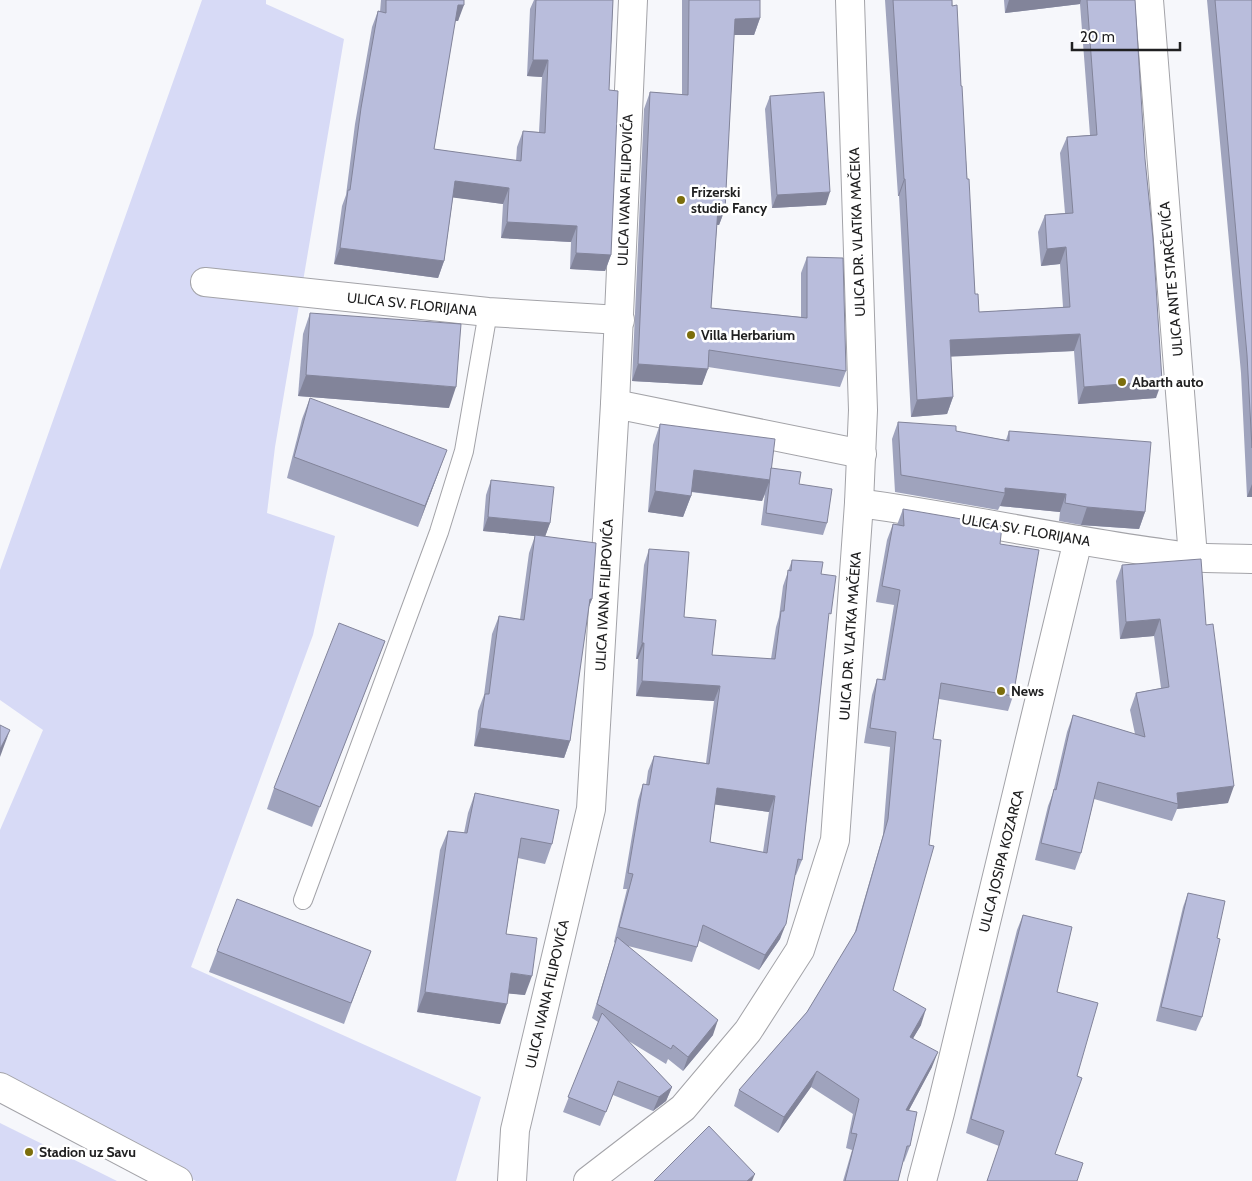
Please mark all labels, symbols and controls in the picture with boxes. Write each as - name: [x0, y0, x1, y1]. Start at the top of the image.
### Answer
- scale bar: [1072, 20, 1180, 52]
- text: 20 m: [1080, 28, 1115, 46]
- street label: ULICA IVANA FILIPOVIĆA: [613, 113, 637, 266]
- street label: ULICA DR. VLATKA MAČEKA: [845, 147, 869, 317]
- place label: Frizerski studio Fancy: [691, 183, 768, 217]
- marker: Frizerski studio Fancy: [675, 194, 687, 206]
- street label: ULICA ANTE STARČEVIĆA: [1155, 200, 1187, 357]
- street label: ULICA SV. FLORIJANA: [346, 288, 478, 320]
- place label: Villa Herbarium: [701, 326, 795, 344]
- marker: Villa Herbarium: [685, 329, 697, 341]
- place label: Abarth auto: [1132, 373, 1203, 391]
- marker: Abarth auto: [1116, 376, 1128, 388]
- street label: ULICA SV. FLORIJANA: [960, 510, 1092, 550]
- street label: ULICA IVANA FILIPOVIĆA: [591, 518, 617, 671]
- street label: ULICA DR. VLATKA MAČEKA: [835, 551, 865, 721]
- place label: News: [1011, 682, 1044, 700]
- marker: News: [995, 685, 1007, 697]
- street label: ULICA JOSIPA KOZARCA: [975, 787, 1028, 934]
- street label: ULICA IVANA FILIPOVIĆA: [521, 917, 573, 1070]
- place label: Stadion uz Savu: [39, 1143, 136, 1161]
- marker: Stadion uz Savu: [23, 1146, 35, 1158]

